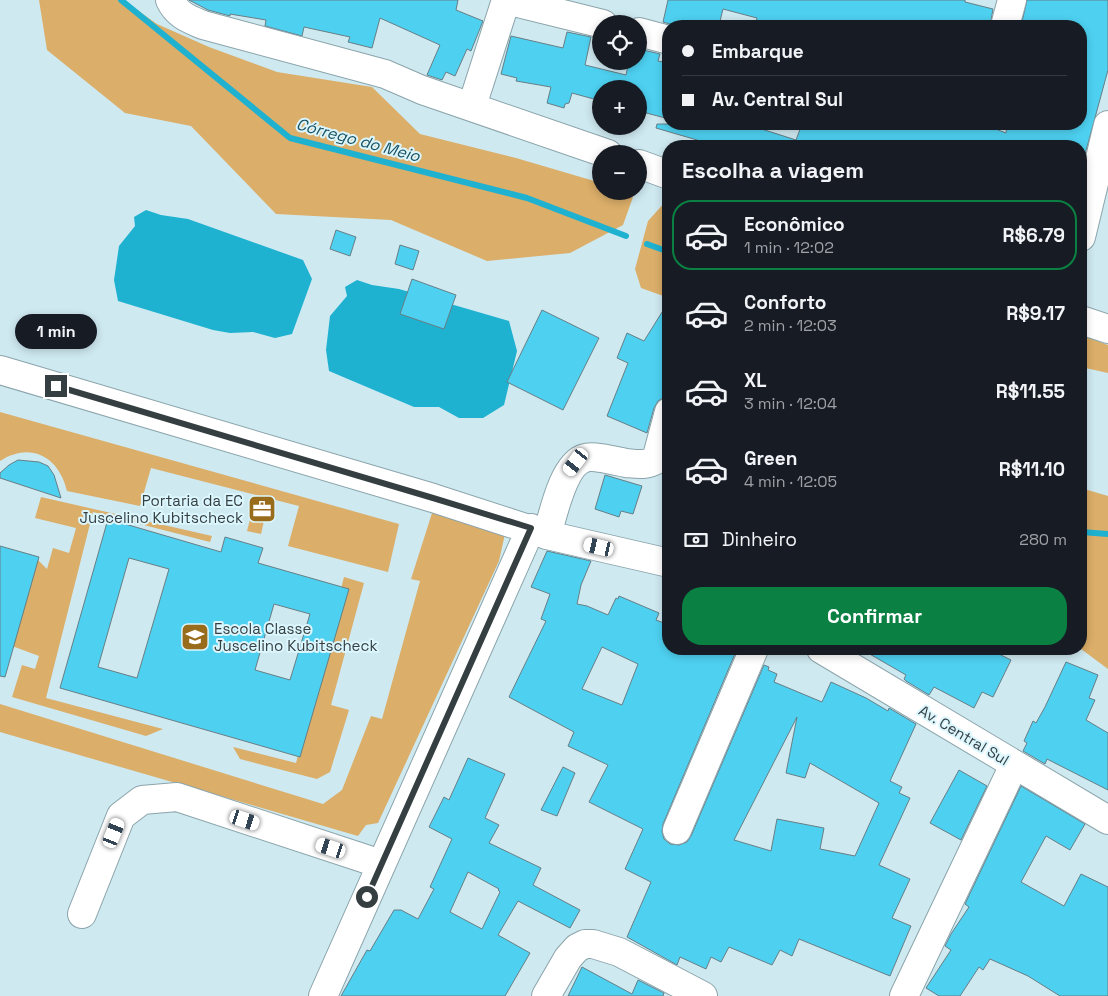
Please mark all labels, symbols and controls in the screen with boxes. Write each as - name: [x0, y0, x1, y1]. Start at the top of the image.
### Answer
- map controls: [592, 15, 647, 200]
- button: locate: [592, 15, 647, 70]
- text: Embarque: [712, 39, 804, 64]
- button: +: [592, 80, 647, 135]
- text: Av. Central Sul: [712, 87, 843, 112]
- water label: Córrego do Meio: [294, 113, 423, 167]
- button: −: [592, 145, 647, 200]
- text: Escolha a viagem: [682, 156, 864, 184]
- text: Econômico: [744, 212, 845, 237]
- icon: car: [684, 213, 729, 258]
- text: R$6.79: [1002, 223, 1065, 248]
- text: 1 min · 12:02: [744, 237, 834, 258]
- text: Conforto: [744, 290, 826, 315]
- icon: car: [684, 291, 729, 336]
- text: R$9.17: [1006, 301, 1065, 326]
- callout: 1 min: [15, 314, 97, 348]
- text: 2 min · 12:03: [744, 315, 837, 336]
- text: 1 min: [36, 321, 76, 342]
- text: XL: [744, 368, 767, 393]
- icon: car: [684, 369, 729, 414]
- route end: [45, 375, 67, 397]
- text: R$11.55: [996, 379, 1065, 404]
- text: 3 min · 12:04: [744, 393, 837, 414]
- car: [560, 446, 591, 478]
- text: Green: [744, 446, 797, 471]
- icon: car: [684, 447, 729, 492]
- text: R$11.10: [999, 457, 1065, 482]
- text: 4 min · 12:05: [744, 471, 837, 492]
- place label: Portaria da EC Juscelino Kubitscheck: [79, 491, 243, 527]
- office icon: Portaria da EC Juscelino Kubitscheck: [247, 494, 277, 524]
- icon: cash: [682, 526, 710, 554]
- text: Dinheiro: [722, 527, 797, 552]
- text: 280 m: [1019, 529, 1067, 550]
- car: [582, 536, 615, 558]
- button: Confirmar: [682, 587, 1067, 645]
- place label: Escola Classe Juscelino Kubitscheck: [214, 619, 378, 655]
- school or university icon: Escola Classe Juscelino Kubitscheck: [180, 622, 210, 652]
- street label: Av. Central Sul: [915, 701, 1013, 769]
- car: [228, 808, 261, 832]
- car: [101, 816, 126, 850]
- car: [314, 836, 347, 860]
- route start: [356, 886, 378, 908]

